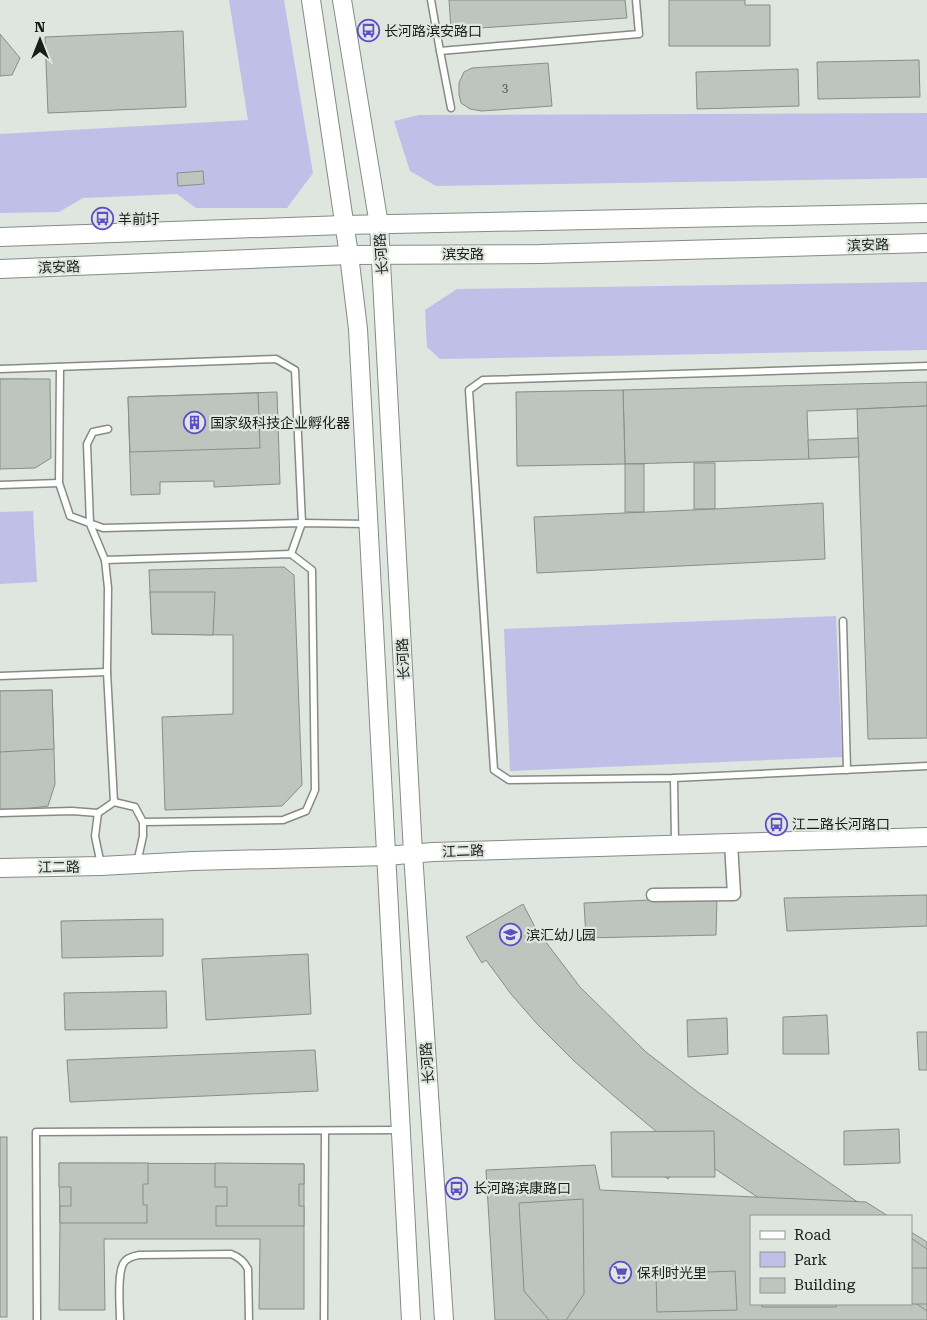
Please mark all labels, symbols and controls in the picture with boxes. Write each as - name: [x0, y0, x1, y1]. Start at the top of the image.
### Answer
- north arrow: [15, 15, 65, 65]
- text: N: [35, 19, 46, 35]
- bus stop icon: 长河路滨安路口: [356, 19, 380, 43]
- place label: 长河路滨安路口: [384, 23, 482, 39]
- house number: 3: [502, 82, 508, 95]
- bus stop icon: 羊前圩: [90, 207, 114, 231]
- place label: 羊前圩: [118, 211, 160, 227]
- street label: 长河路: [372, 232, 390, 276]
- street label: 滨安路: [847, 236, 889, 254]
- street label: 滨安路: [442, 246, 484, 262]
- street label: 滨安路: [38, 258, 80, 276]
- building icon: 国家级科技企业孵化器: [182, 411, 206, 435]
- place label: 国家级科技企业孵化器: [210, 415, 350, 431]
- street label: 长河路: [394, 638, 412, 680]
- bus stop icon: 江二路长河路口: [764, 812, 788, 836]
- place label: 江二路长河路口: [792, 816, 890, 832]
- street label: 江二路: [442, 842, 484, 860]
- street label: 江二路: [38, 859, 80, 875]
- school or university icon: 滨汇幼儿园: [498, 923, 522, 947]
- place label: 滨汇幼儿园: [526, 927, 596, 943]
- street label: 长河路: [418, 1041, 436, 1085]
- bus stop icon: 长河路滨康路口: [445, 1176, 469, 1200]
- place label: 长河路滨康路口: [473, 1180, 571, 1196]
- legend: [750, 1215, 912, 1305]
- text: Road: [794, 1226, 831, 1244]
- text: Park: [794, 1251, 828, 1269]
- supermarket icon: 保利时光里: [609, 1261, 633, 1285]
- place label: 保利时光里: [637, 1265, 707, 1281]
- text: Building: [794, 1276, 856, 1294]

